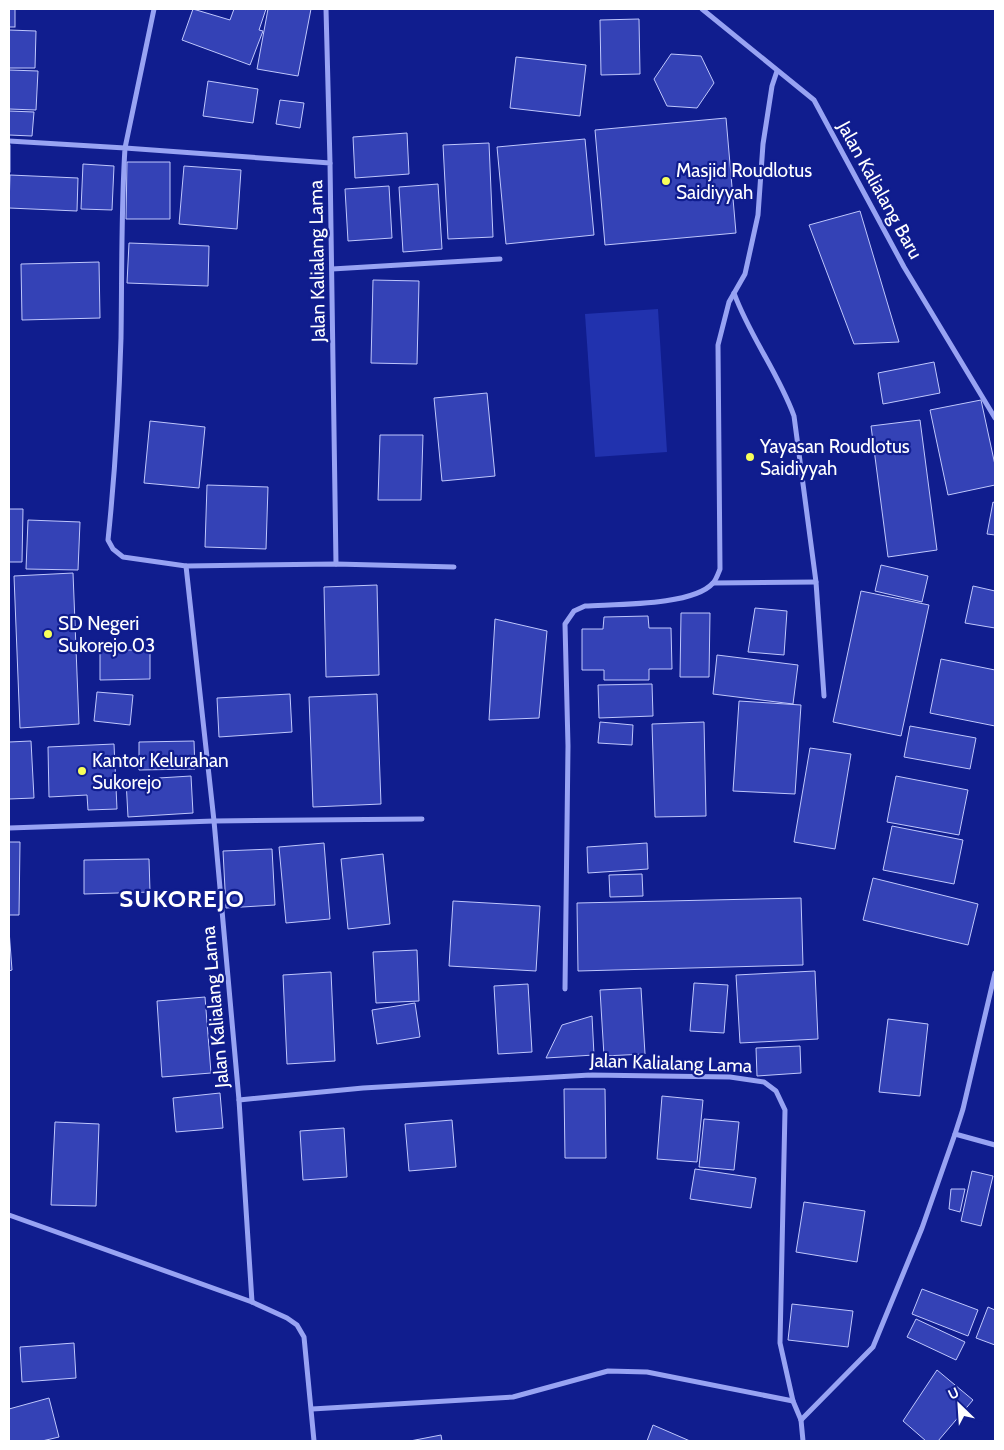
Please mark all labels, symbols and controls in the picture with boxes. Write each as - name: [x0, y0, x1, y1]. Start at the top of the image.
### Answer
- street label: Jalan Kalialang Baru: [832, 116, 927, 263]
- place label: Masjid Roudlotus Saidiyyah: [676, 159, 812, 204]
- marker: Masjid Roudlotus Saidiyyah: [660, 175, 672, 187]
- street label: Jalan Kalialang Lama: [304, 180, 330, 343]
- place label: Yayasan Roudlotus Saidiyyah: [759, 435, 910, 480]
- marker: Yayasan Roudlotus Saidiyyah: [744, 451, 756, 463]
- place label: SD Negeri Sukorejo 03: [58, 612, 155, 657]
- marker: SD Negeri Sukorejo 03: [42, 628, 54, 640]
- place label: Kantor Kelurahan Sukorejo: [92, 749, 229, 794]
- marker: Kantor Kelurahan Sukorejo: [76, 765, 88, 777]
- district label: SUKOREJO: [119, 884, 245, 913]
- street label: Jalan Kalialang Lama: [196, 925, 234, 1090]
- street label: Jalan Kalialang Lama: [589, 1049, 752, 1077]
- north arrow: [934, 1380, 984, 1430]
- text: U: [945, 1383, 962, 1404]

